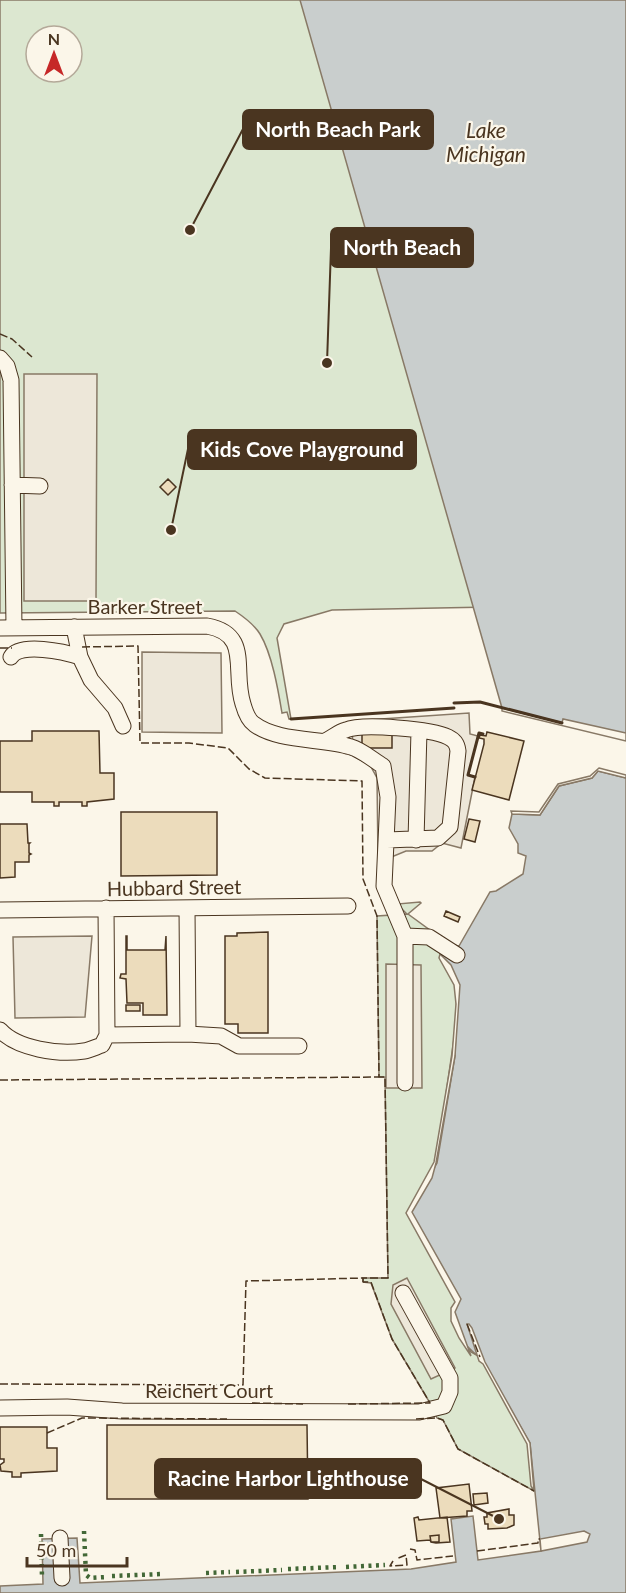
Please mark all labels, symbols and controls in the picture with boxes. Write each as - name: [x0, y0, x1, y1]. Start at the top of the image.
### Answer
- north arrow: [24, 24, 84, 84]
- text: N: [48, 29, 60, 48]
- callout: North Beach Park: [243, 110, 433, 149]
- text: North Beach Park: [255, 116, 422, 141]
- water label: Lake Michigan: [446, 117, 526, 166]
- callout: North Beach: [331, 228, 473, 267]
- text: North Beach: [343, 234, 461, 259]
- callout: Kids Cove Playground: [188, 430, 416, 469]
- text: Kids Cove Playground: [200, 436, 404, 461]
- street label: Barker Street: [88, 594, 202, 618]
- street label: Hubbard Street: [107, 874, 241, 900]
- street label: Reichert Court: [145, 1378, 273, 1402]
- callout: Racine Harbor Lighthouse: [155, 1459, 421, 1498]
- text: Racine Harbor Lighthouse: [167, 1465, 409, 1490]
- scale bar: [27, 1530, 128, 1568]
- text: 50 m: [36, 1539, 76, 1561]

